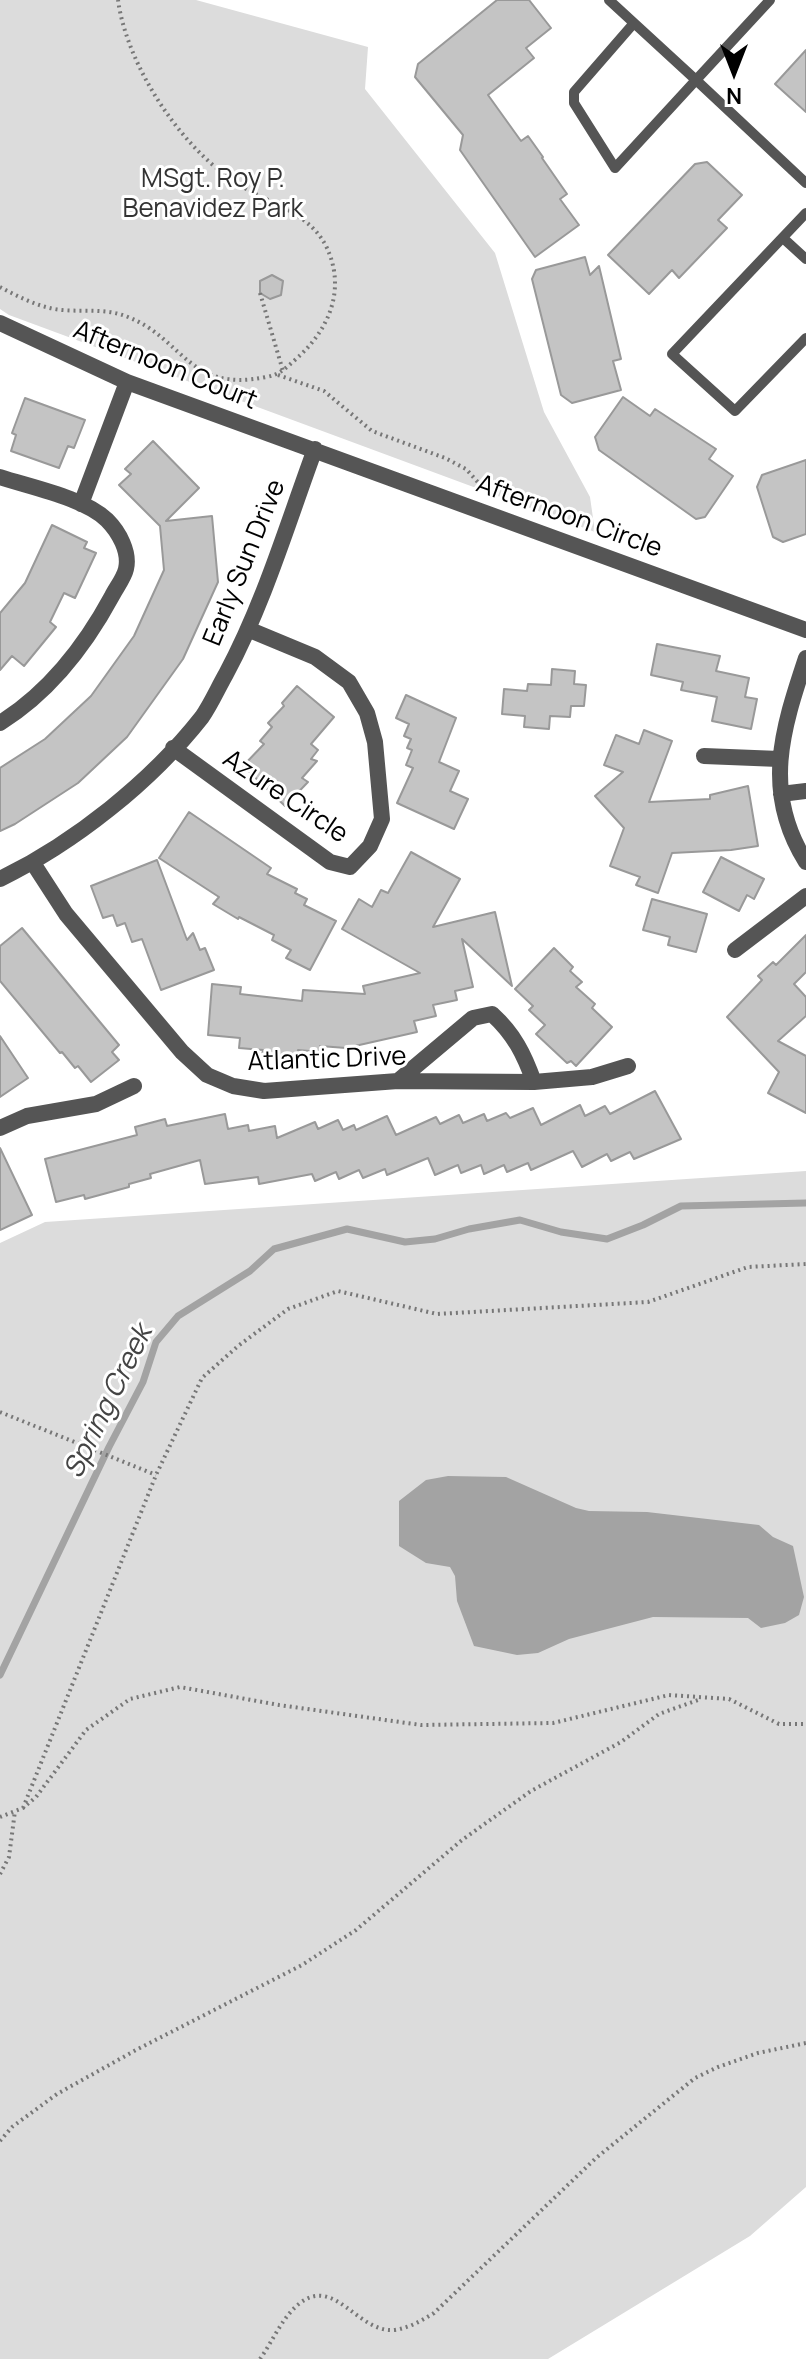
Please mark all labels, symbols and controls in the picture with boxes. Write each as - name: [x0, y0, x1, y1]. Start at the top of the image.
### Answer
- north arrow: [694, 32, 774, 112]
- text: N: [726, 81, 742, 111]
- park label: MSgt. Roy P. Benavidez Park: [123, 164, 303, 226]
- street label: Afternoon Court: [69, 315, 261, 417]
- street label: Afternoon Circle: [472, 469, 666, 565]
- street label: Early Sun Drive: [197, 475, 293, 651]
- street label: Azure Circle: [216, 744, 354, 850]
- street label: Atlantic Drive: [247, 1042, 407, 1078]
- water label: Spring Creek: [58, 1320, 160, 1484]

